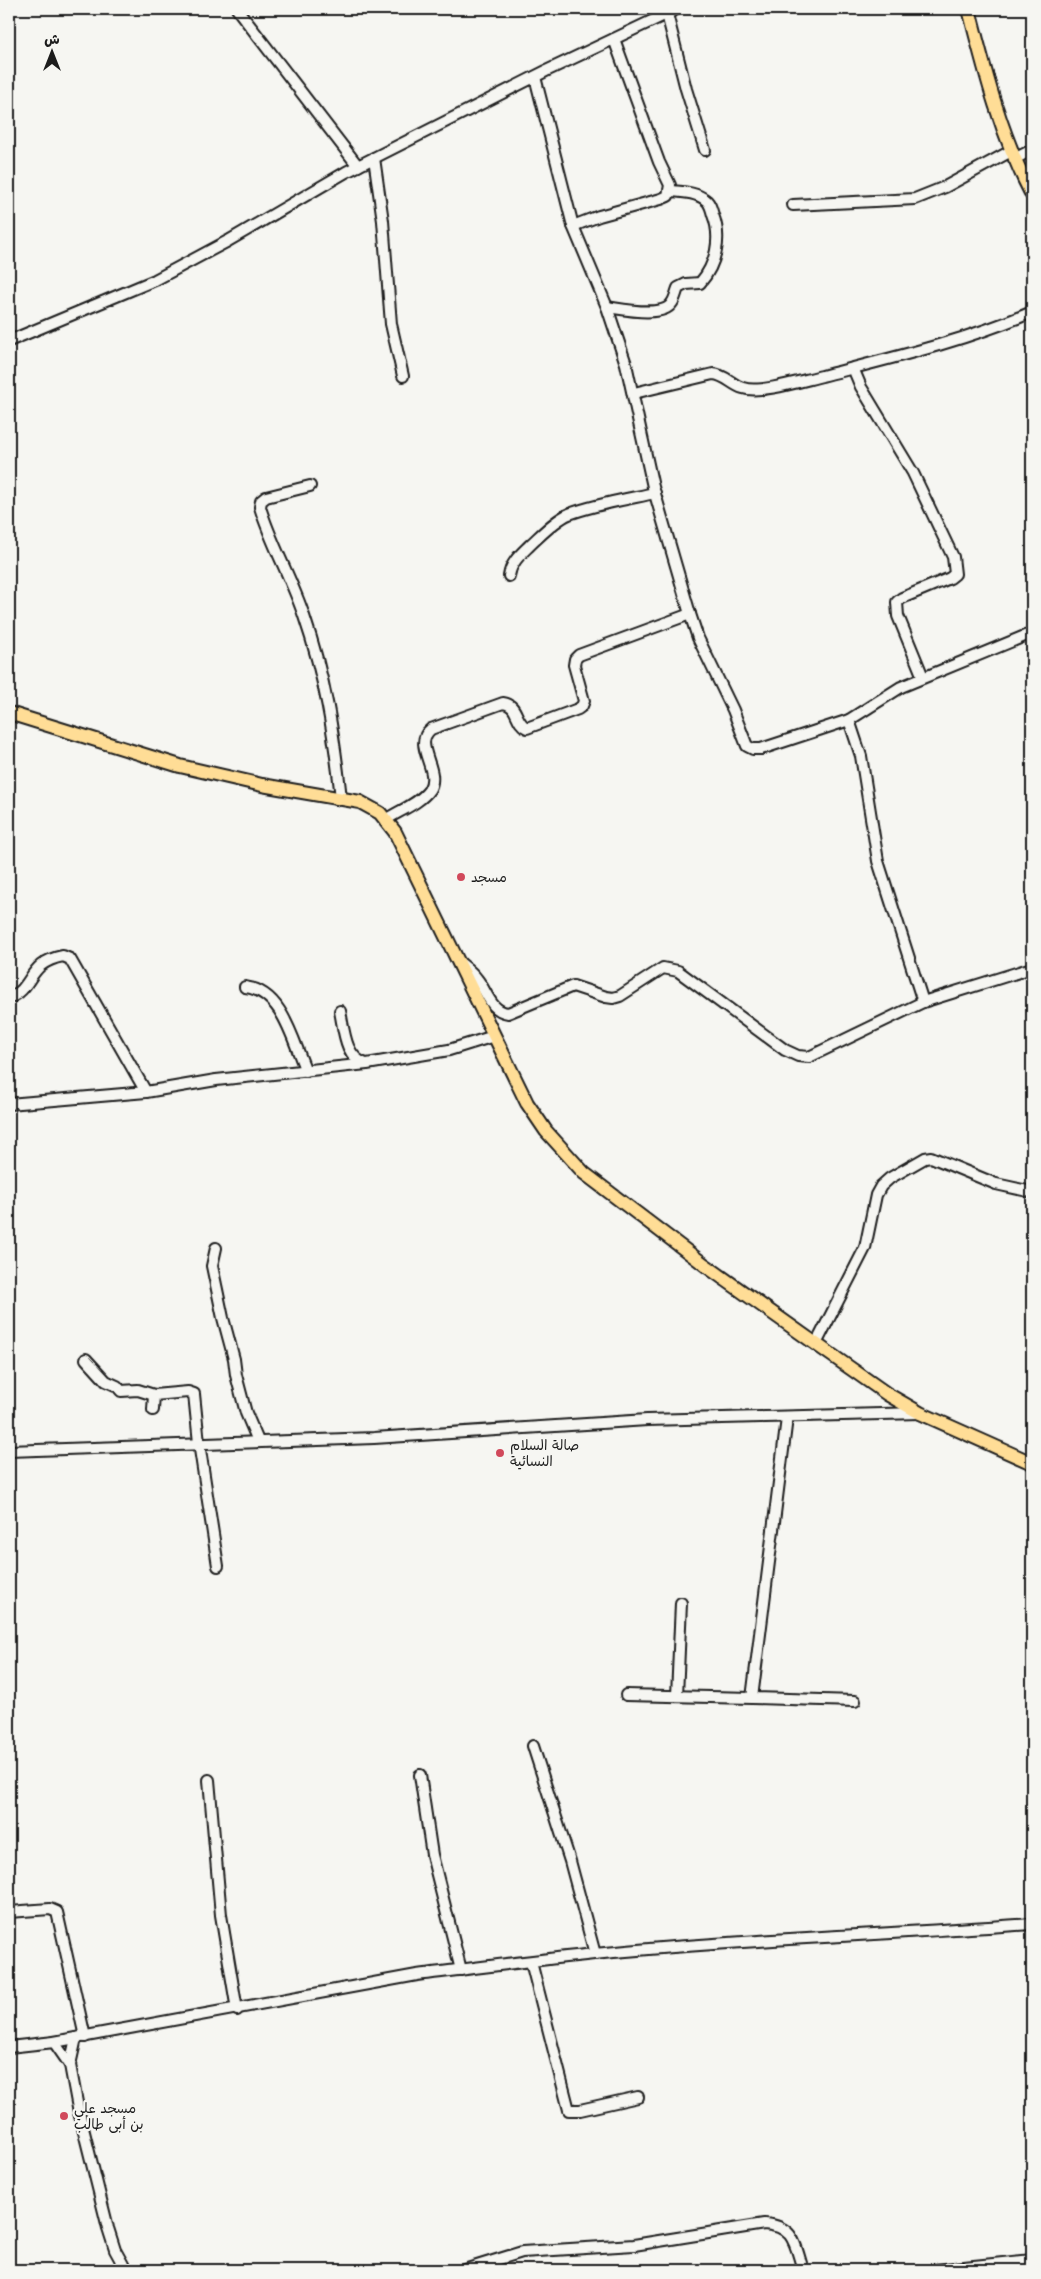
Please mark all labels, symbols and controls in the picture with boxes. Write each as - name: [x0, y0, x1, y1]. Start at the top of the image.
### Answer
- north arrow: [28, 28, 78, 78]
- text: ش: [44, 28, 60, 49]
- place label: مسجد: [471, 866, 507, 887]
- marker: مسجد: [455, 871, 467, 883]
- place label: صالة السلام النسائية: [510, 1434, 579, 1471]
- marker: صالة السلام النسائية: [494, 1447, 506, 1459]
- place label: مسجد علي بن أبى طالب: [74, 2097, 144, 2134]
- marker: مسجد علي بن أبى طالب: [58, 2110, 70, 2122]

